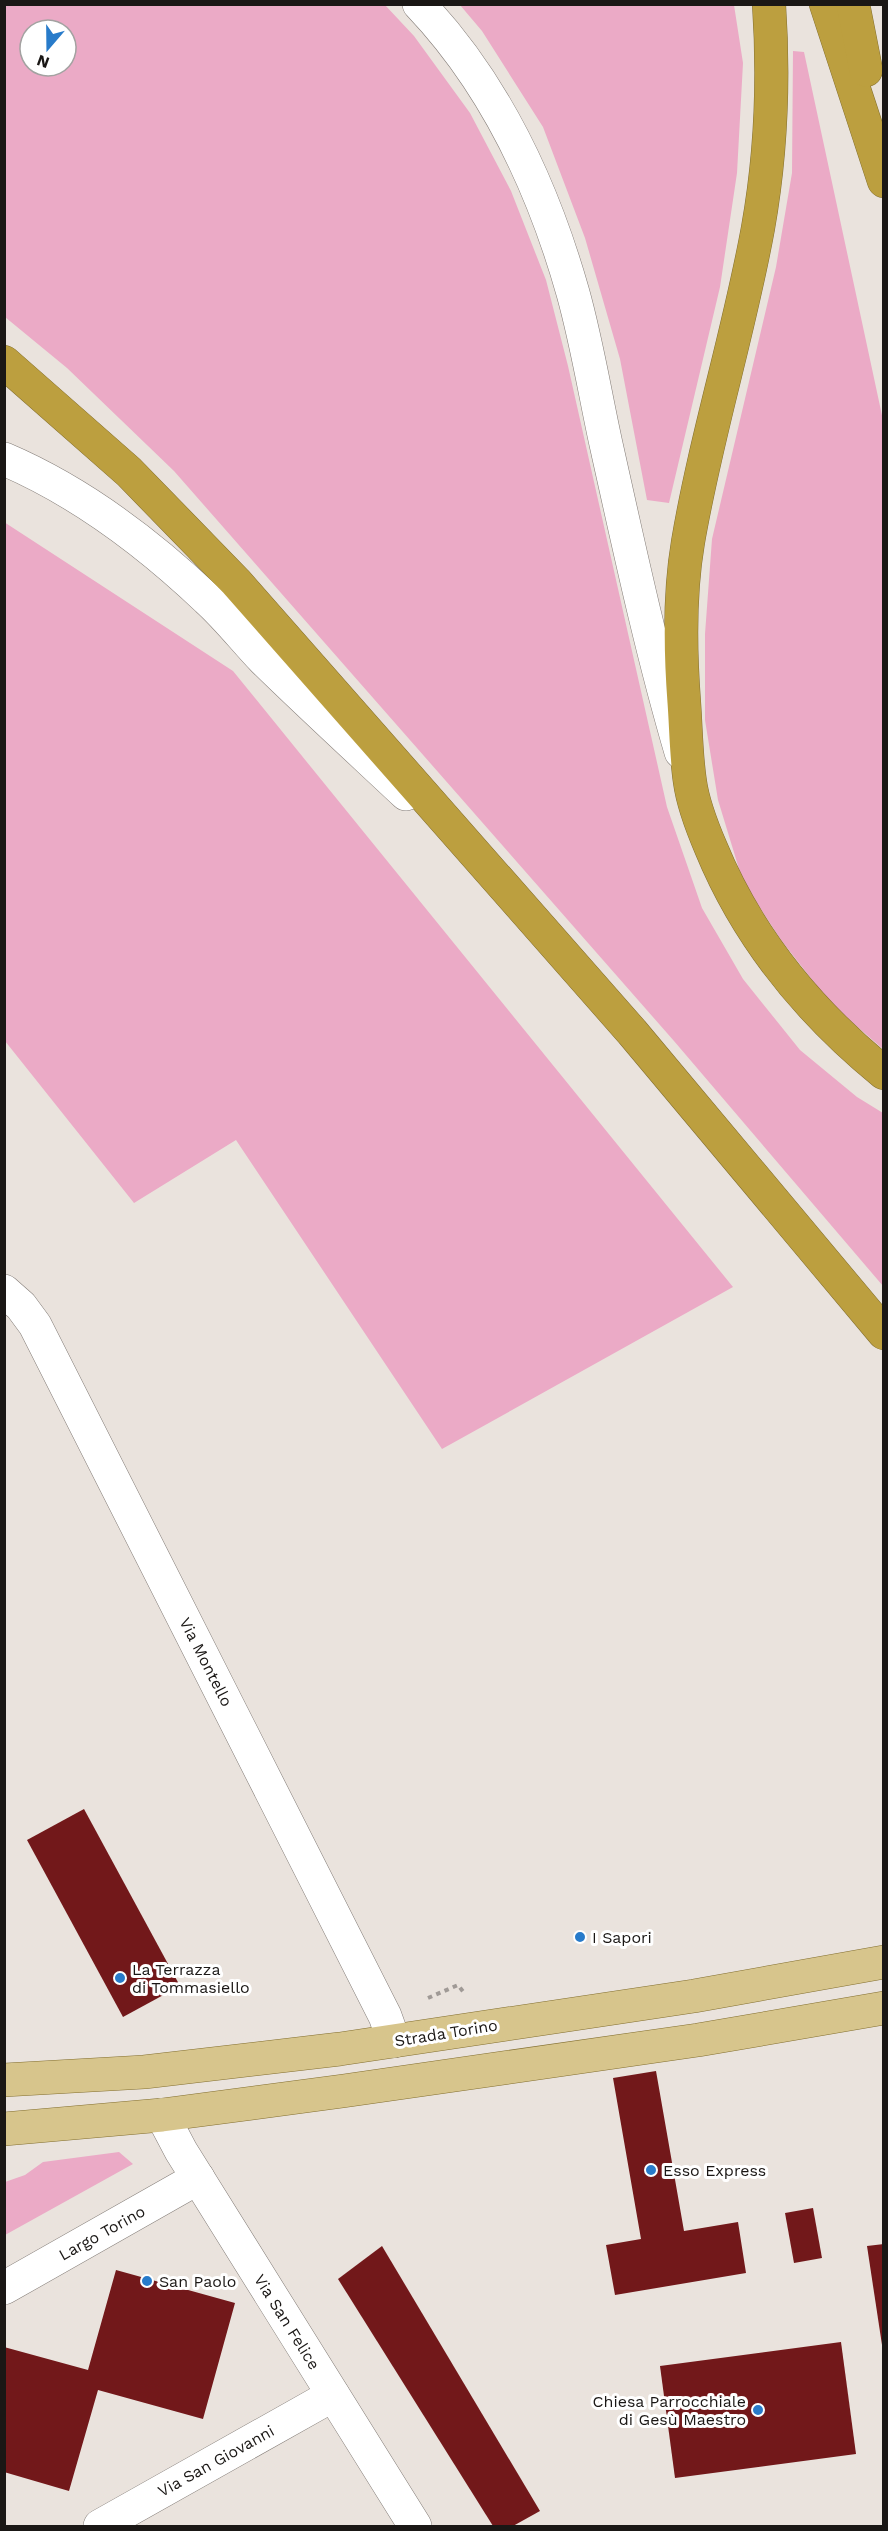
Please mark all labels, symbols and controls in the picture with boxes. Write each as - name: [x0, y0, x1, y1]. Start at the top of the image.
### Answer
- north arrow: [18, 18, 78, 78]
- text: N: [34, 51, 52, 73]
- street label: Via Montello: [176, 1614, 236, 1710]
- place label: I Sapori: [592, 1928, 652, 1947]
- marker: I Sapori: [573, 1930, 587, 1944]
- place label: La Terrazza di Tommasiello: [132, 1960, 250, 1997]
- marker: La Terrazza di Tommasiello: [113, 1971, 127, 1985]
- street label: Strada Torino: [393, 2015, 499, 2051]
- place label: Esso Express: [663, 2161, 766, 2180]
- marker: Esso Express: [644, 2163, 658, 2177]
- street label: Largo Torino: [56, 2201, 148, 2265]
- street label: Via San Felice: [250, 2271, 324, 2373]
- place label: San Paolo: [159, 2272, 236, 2291]
- marker: San Paolo: [140, 2274, 154, 2288]
- place label: Chiesa Parrocchiale di Gesù Maestro: [593, 2392, 746, 2429]
- marker: Chiesa Parrocchiale di Gesù Maestro: [751, 2403, 765, 2417]
- street label: Via San Giovanni: [155, 2421, 277, 2501]

